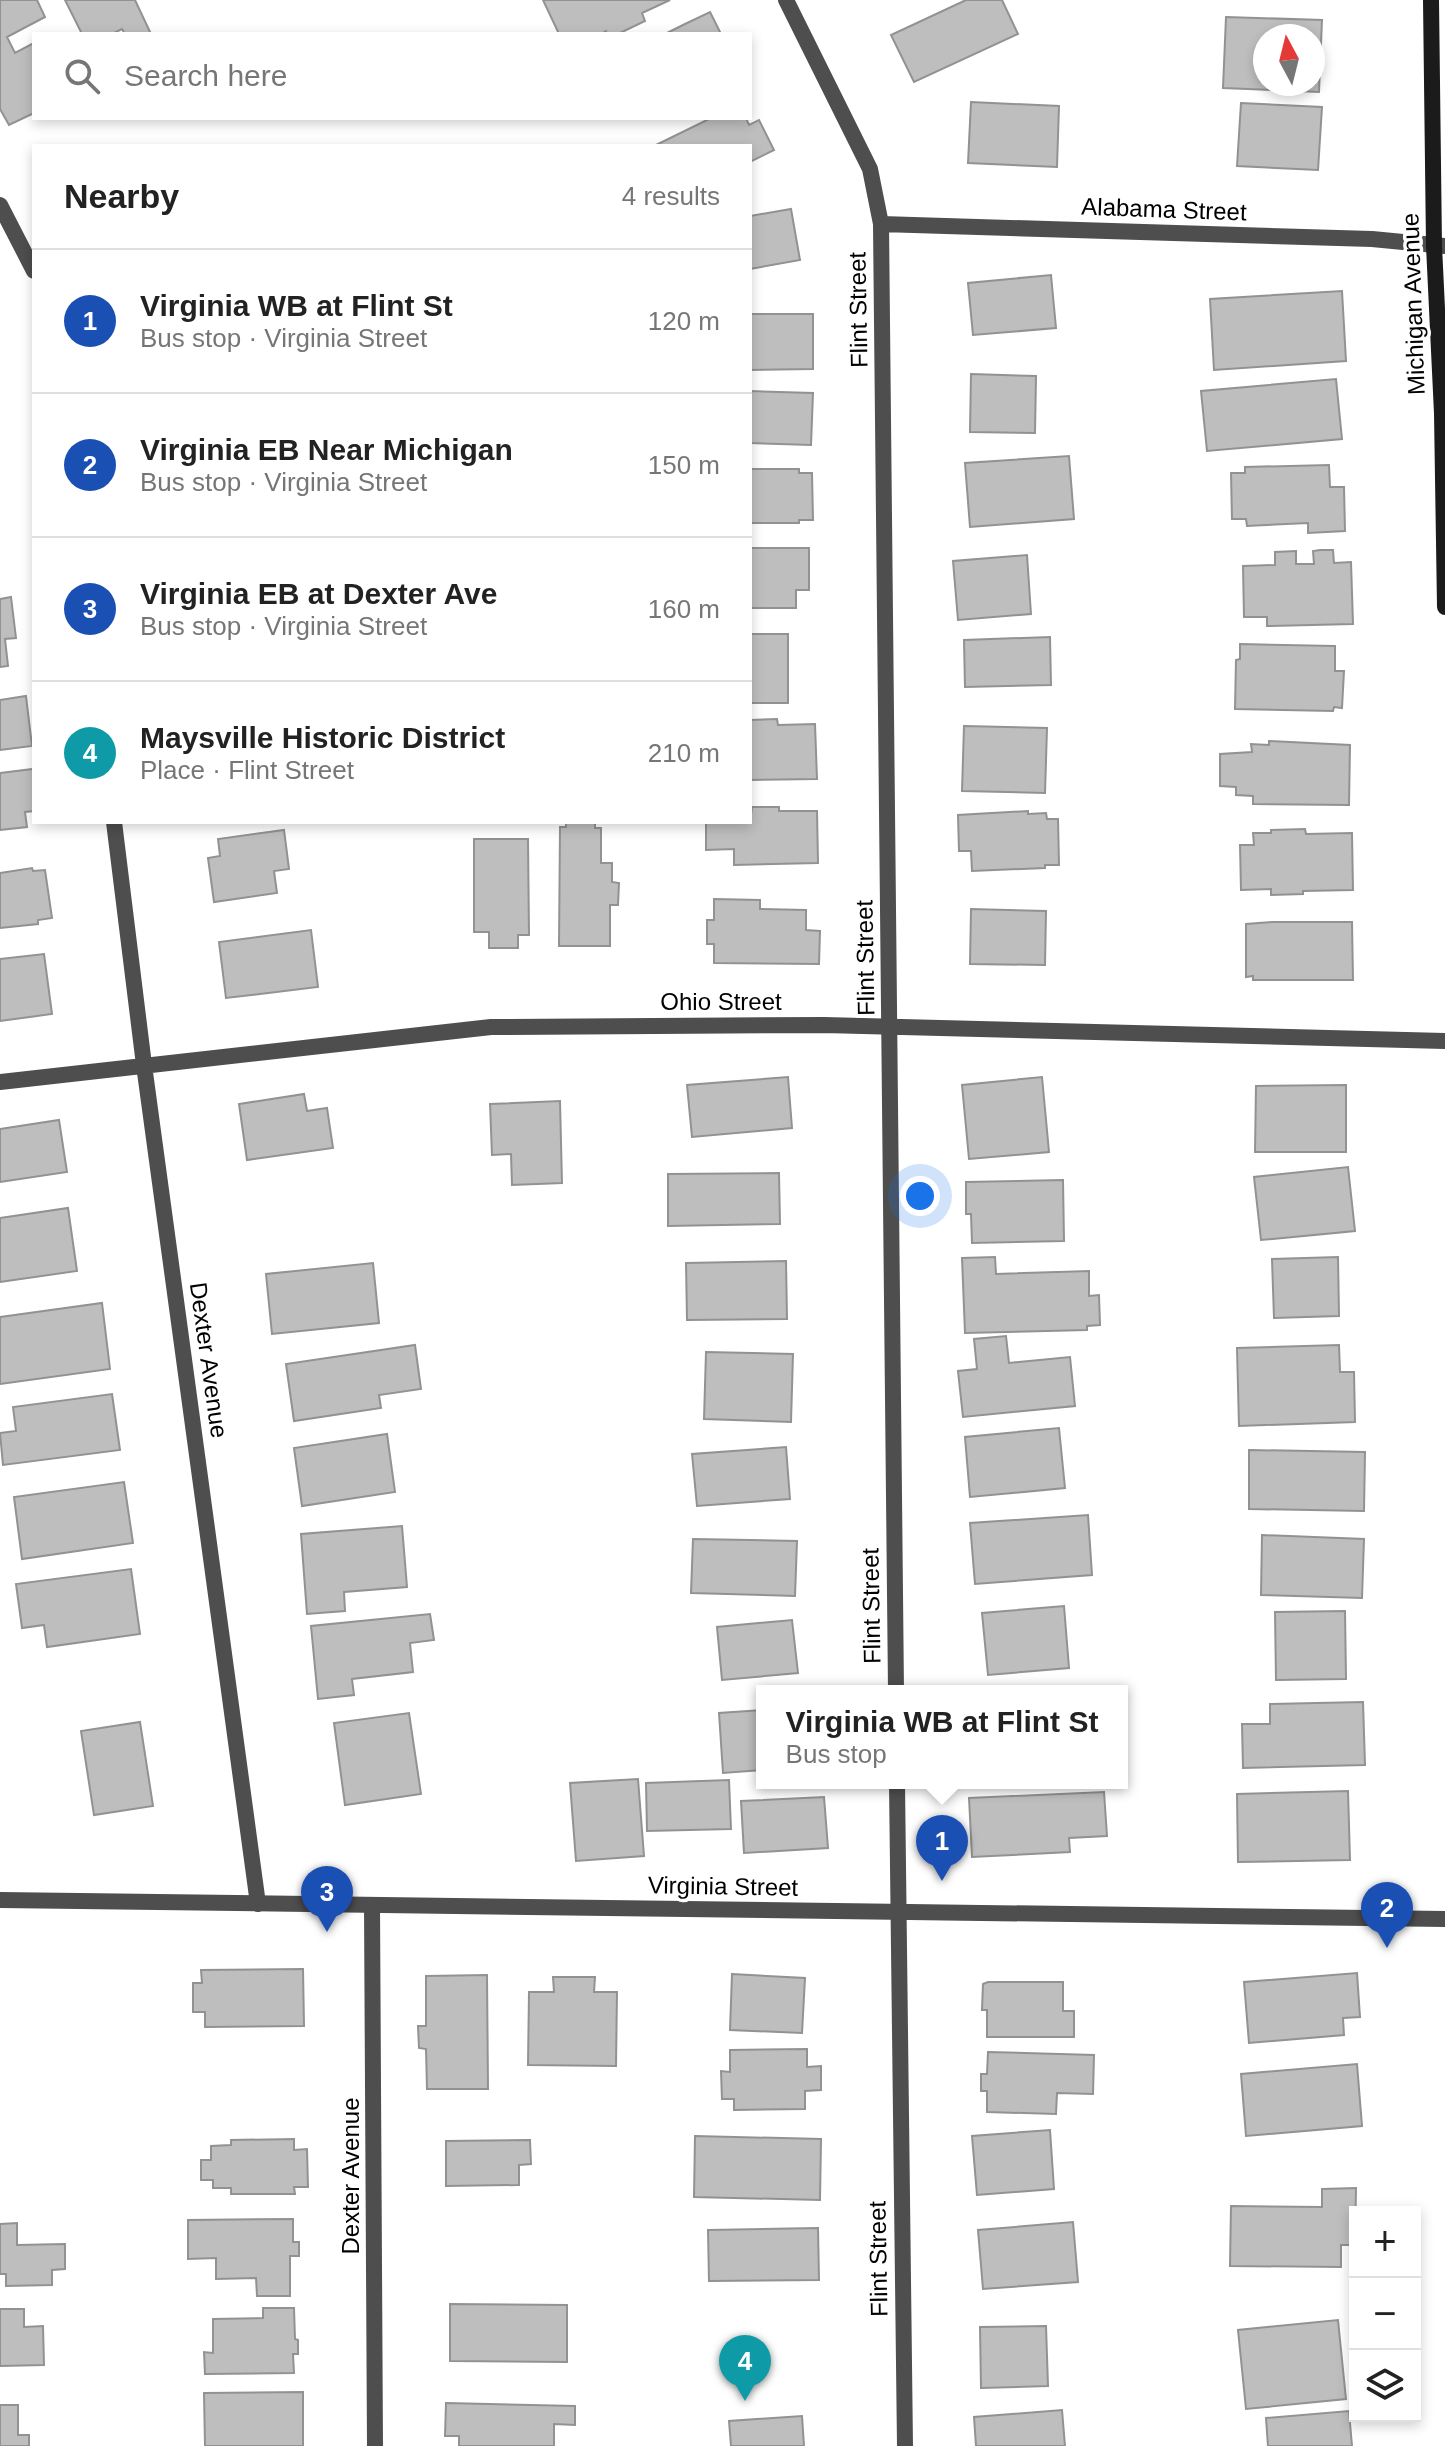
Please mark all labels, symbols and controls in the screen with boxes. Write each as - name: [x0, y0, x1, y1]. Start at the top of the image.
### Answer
- north arrow: [1253, 24, 1325, 96]
- search box: [32, 32, 752, 120]
- icon: search: [60, 54, 104, 98]
- text: Search here: [124, 59, 287, 92]
- text: Nearby: [64, 177, 179, 215]
- text: 4 results: [622, 181, 720, 211]
- street label: Alabama Street: [1081, 193, 1247, 225]
- street label: Michigan Avenue: [1396, 212, 1430, 396]
- street label: Flint Street: [843, 251, 873, 368]
- text: Virginia WB at Flint St: [140, 289, 453, 322]
- text: 1: [83, 306, 97, 336]
- text: 120 m: [648, 306, 720, 336]
- text: Bus stop · Virginia Street: [140, 323, 427, 353]
- text: Virginia EB Near Michigan: [140, 433, 513, 466]
- text: 2: [83, 450, 97, 480]
- text: 150 m: [648, 450, 720, 480]
- text: Bus stop · Virginia Street: [140, 467, 427, 497]
- text: Virginia EB at Dexter Ave: [140, 577, 497, 610]
- text: 3: [83, 594, 97, 624]
- text: 160 m: [648, 594, 720, 624]
- text: Bus stop · Virginia Street: [140, 611, 427, 641]
- text: Maysville Historic District: [140, 721, 505, 754]
- text: 4: [83, 738, 97, 768]
- text: 210 m: [648, 738, 720, 768]
- text: Place · Flint Street: [140, 755, 354, 785]
- street label: Flint Street: [850, 899, 880, 1016]
- street label: Ohio Street: [660, 988, 782, 1015]
- your location: [900, 1176, 940, 1216]
- street label: Dexter Avenue: [185, 1280, 233, 1440]
- street label: Flint Street: [856, 1547, 886, 1664]
- popup: [756, 1685, 1128, 1789]
- text: Virginia WB at Flint St: [786, 1705, 1098, 1738]
- text: Bus stop: [786, 1739, 887, 1769]
- pin: 1: [916, 1815, 968, 1881]
- pin: 3: [301, 1866, 353, 1932]
- street label: Virginia Street: [648, 1871, 799, 1901]
- pin: 2: [1361, 1882, 1413, 1948]
- street label: Dexter Avenue: [337, 2098, 364, 2255]
- street label: Flint Street: [863, 2200, 893, 2317]
- map controls: [1349, 2206, 1421, 2422]
- button: +: [1349, 2206, 1421, 2278]
- button: −: [1349, 2278, 1421, 2350]
- pin: 4: [719, 2335, 771, 2401]
- button: layers: [1349, 2350, 1421, 2422]

